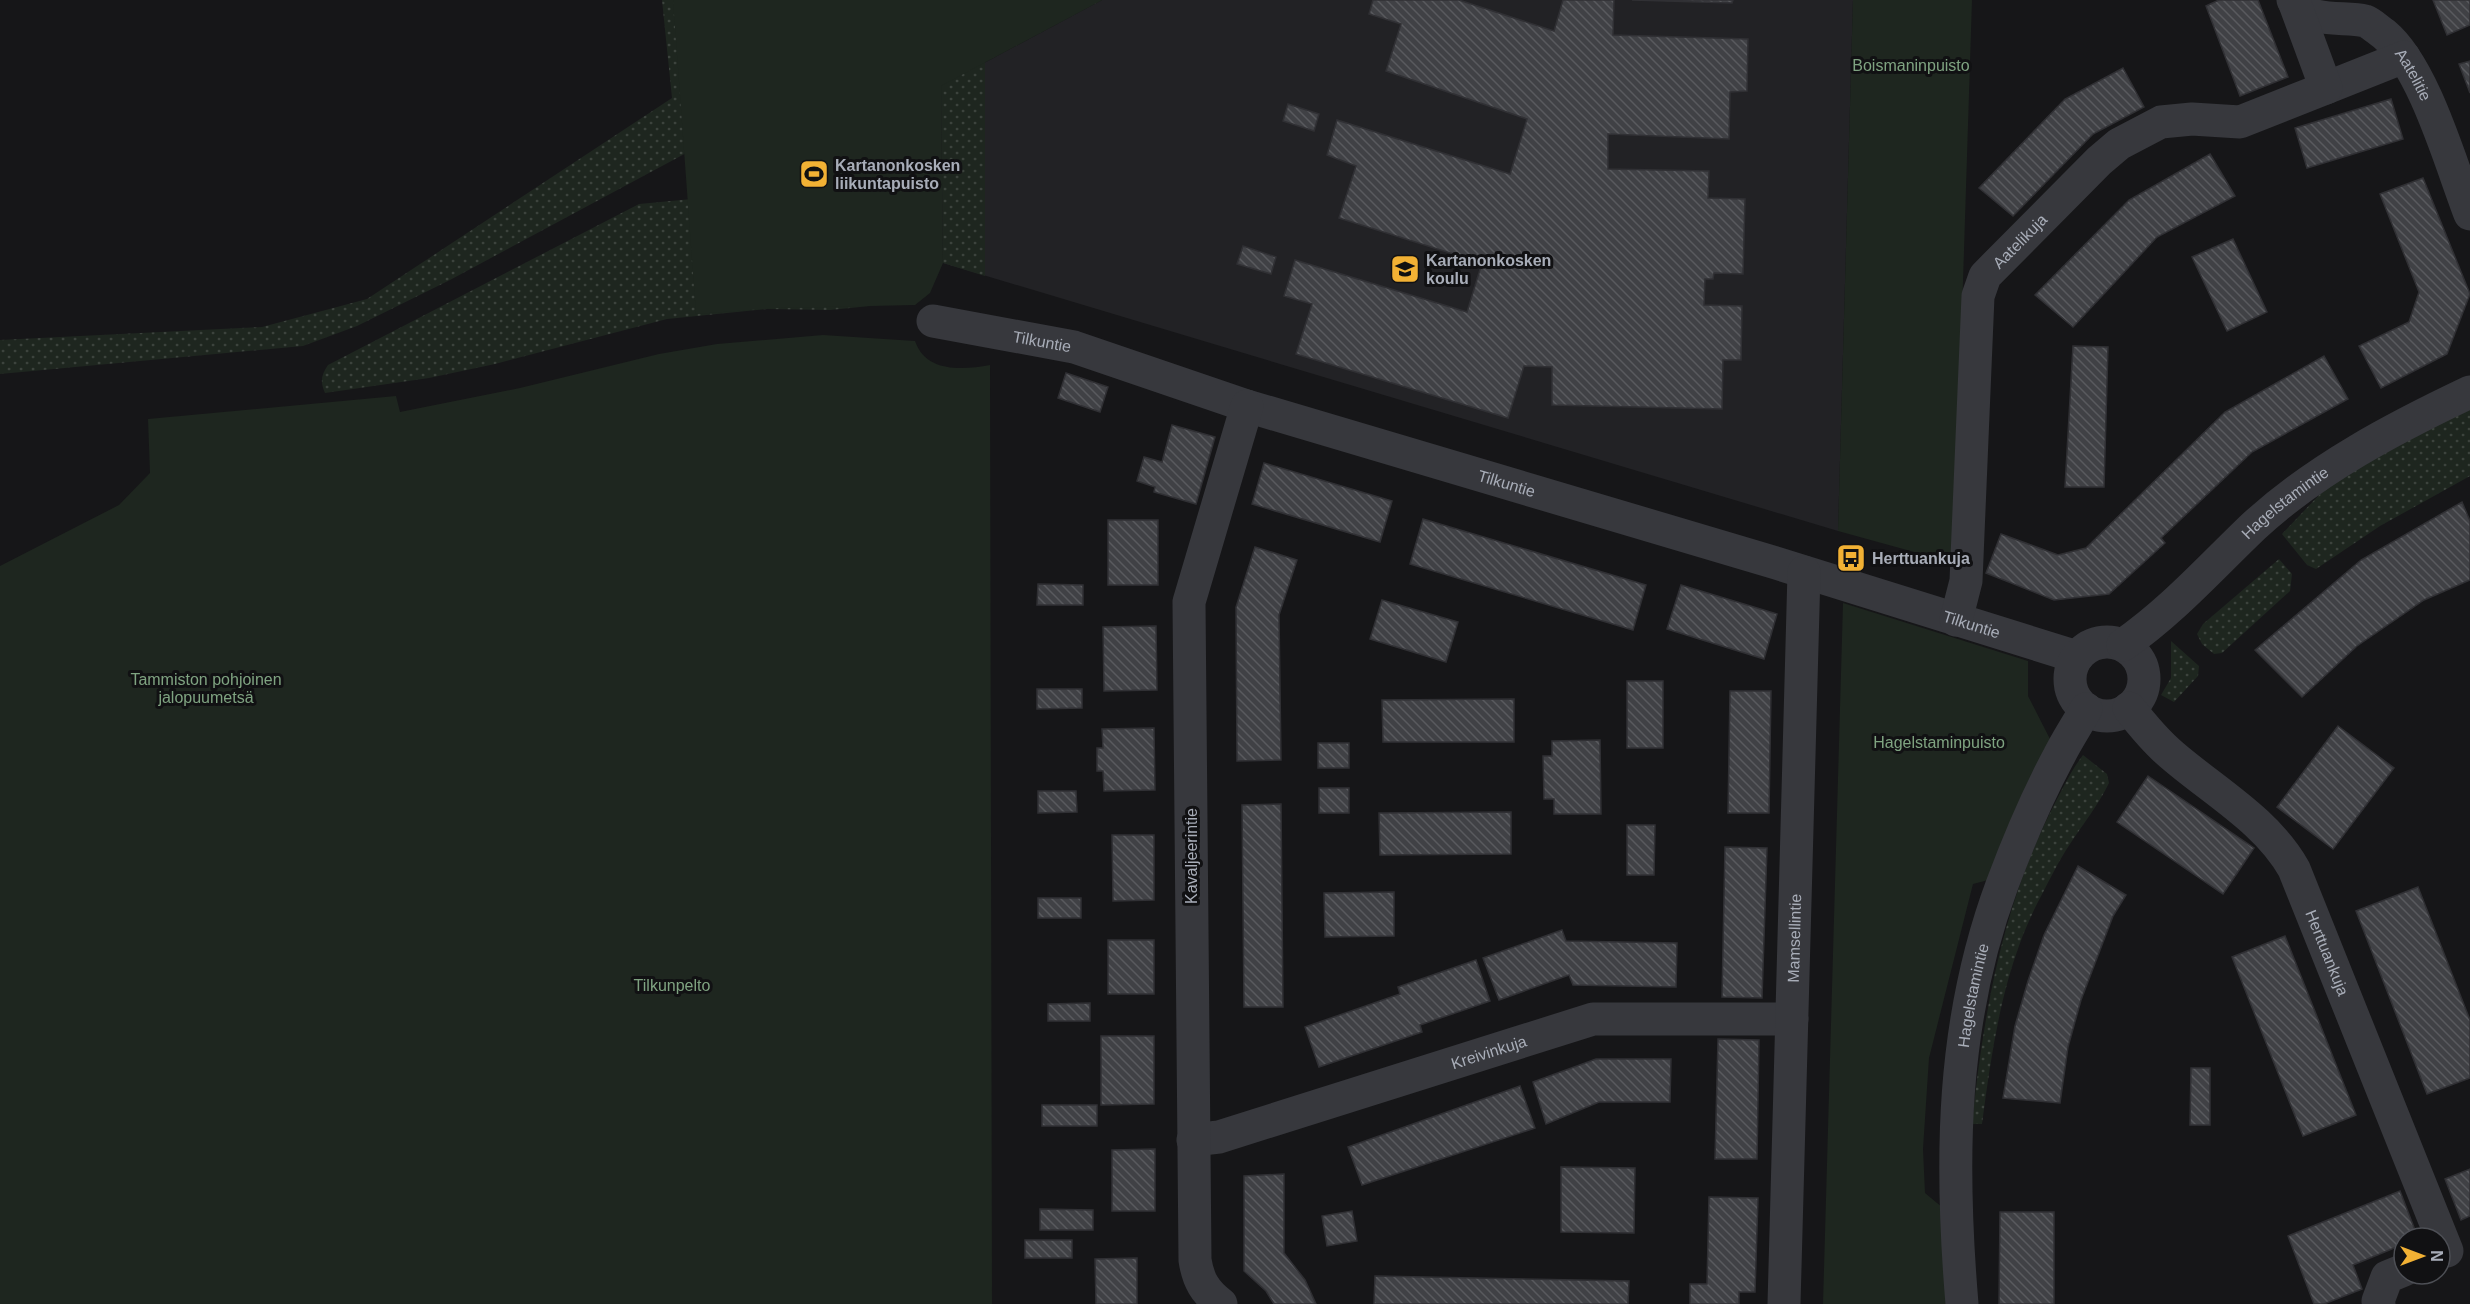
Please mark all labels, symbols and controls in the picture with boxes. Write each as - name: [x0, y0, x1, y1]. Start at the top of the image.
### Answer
- street label: Aatelitie: [2392, 45, 2434, 104]
- park label: Boismaninpuisto: [1852, 57, 1970, 74]
- place label: Kartanonkosken liikuntapuisto: [835, 157, 960, 192]
- sports icon: Kartanonkosken liikuntapuisto: [798, 158, 830, 190]
- street label: Aatelikuja: [1990, 211, 2051, 272]
- place label: Kartanonkosken koulu: [1426, 252, 1551, 287]
- school or university icon: Kartanonkosken koulu: [1389, 253, 1421, 285]
- street label: Tilkuntie: [1011, 328, 1073, 355]
- street label: Hagelstamintie: [2238, 463, 2332, 542]
- street label: Tilkuntie: [1476, 467, 1537, 500]
- bus stop icon: Herttuankuja: [1835, 542, 1867, 574]
- place label: Herttuankuja: [1872, 550, 1970, 567]
- street label: Tilkuntie: [1941, 608, 2002, 642]
- park label: Tammiston pohjoinen jalopuumetsä: [130, 671, 282, 706]
- park label: Hagelstaminpuisto: [1873, 734, 2005, 751]
- street label: Kavaljeerintie: [1183, 808, 1200, 904]
- street label: Mamsellintie: [1785, 893, 1804, 983]
- street label: Herttuankuja: [2302, 908, 2352, 998]
- street label: Hagelstamintie: [1955, 941, 1992, 1049]
- park label: Tilkunpelto: [634, 977, 710, 994]
- street label: Kreivinkuja: [1449, 1032, 1529, 1072]
- north arrow: [2392, 1226, 2452, 1286]
- text: N: [2428, 1250, 2445, 1262]

